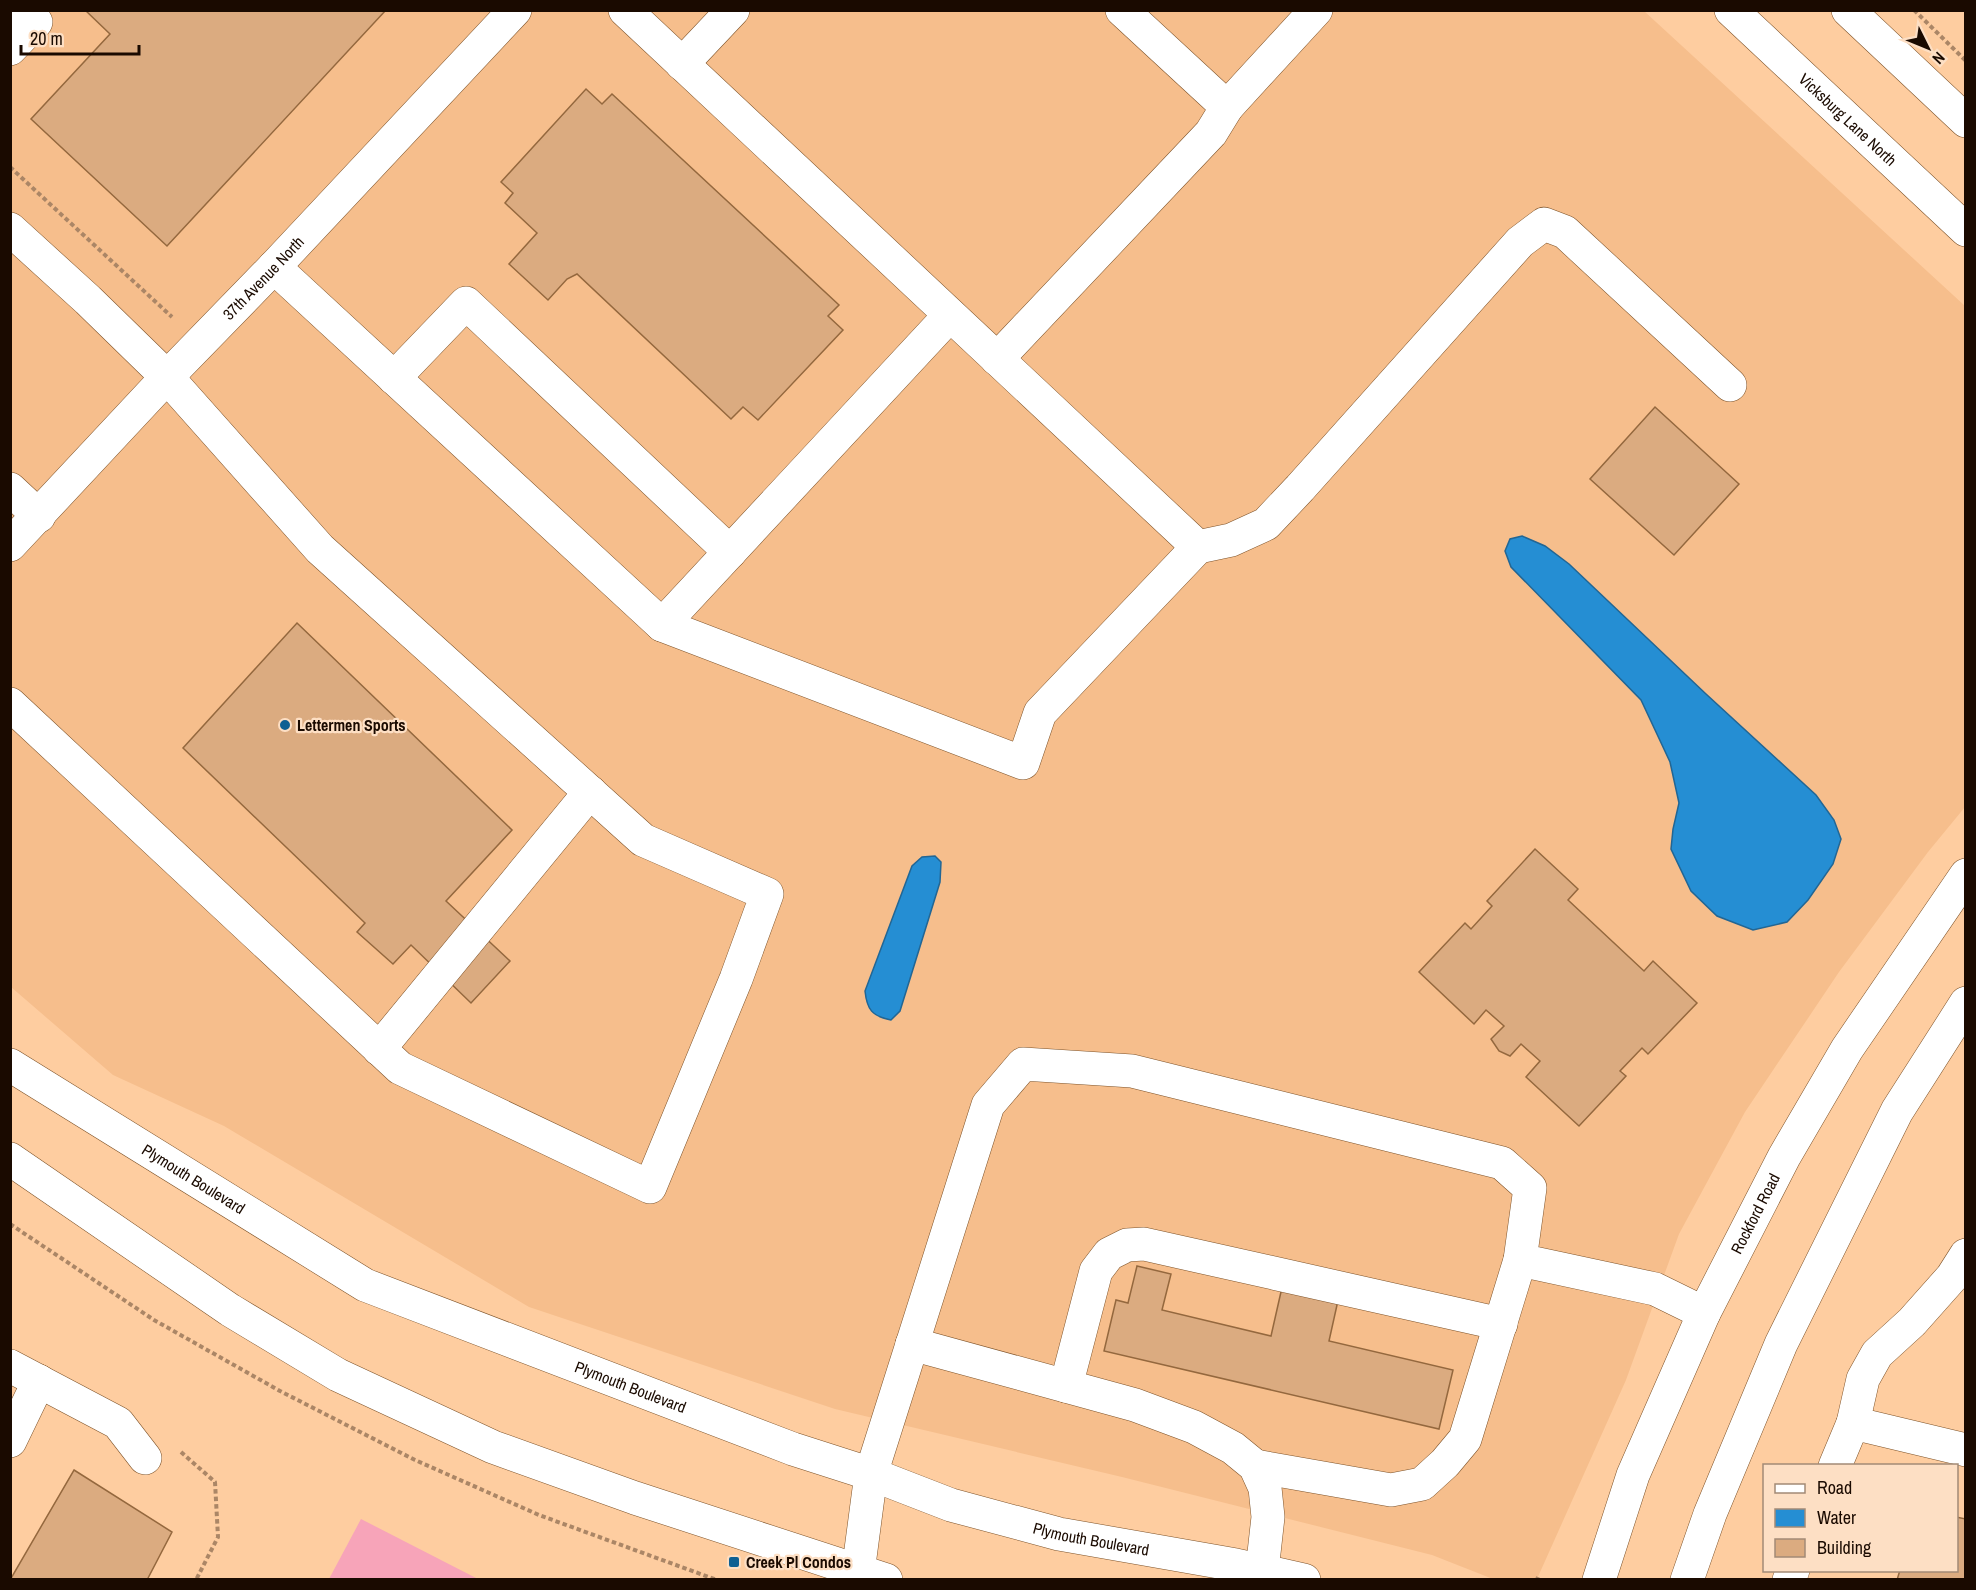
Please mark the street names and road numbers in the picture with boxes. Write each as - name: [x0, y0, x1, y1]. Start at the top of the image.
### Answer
- street label: Vicksburg Lane North: [1794, 68, 1902, 171]
- street label: 37th Avenue North: [218, 231, 309, 325]
- street label: Plymouth Boulevard: [138, 1138, 249, 1219]
- street label: Rockford Road: [1725, 1170, 1785, 1258]
- street label: Plymouth Boulevard: [572, 1355, 689, 1418]
- street label: Plymouth Boulevard: [1031, 1517, 1151, 1561]

